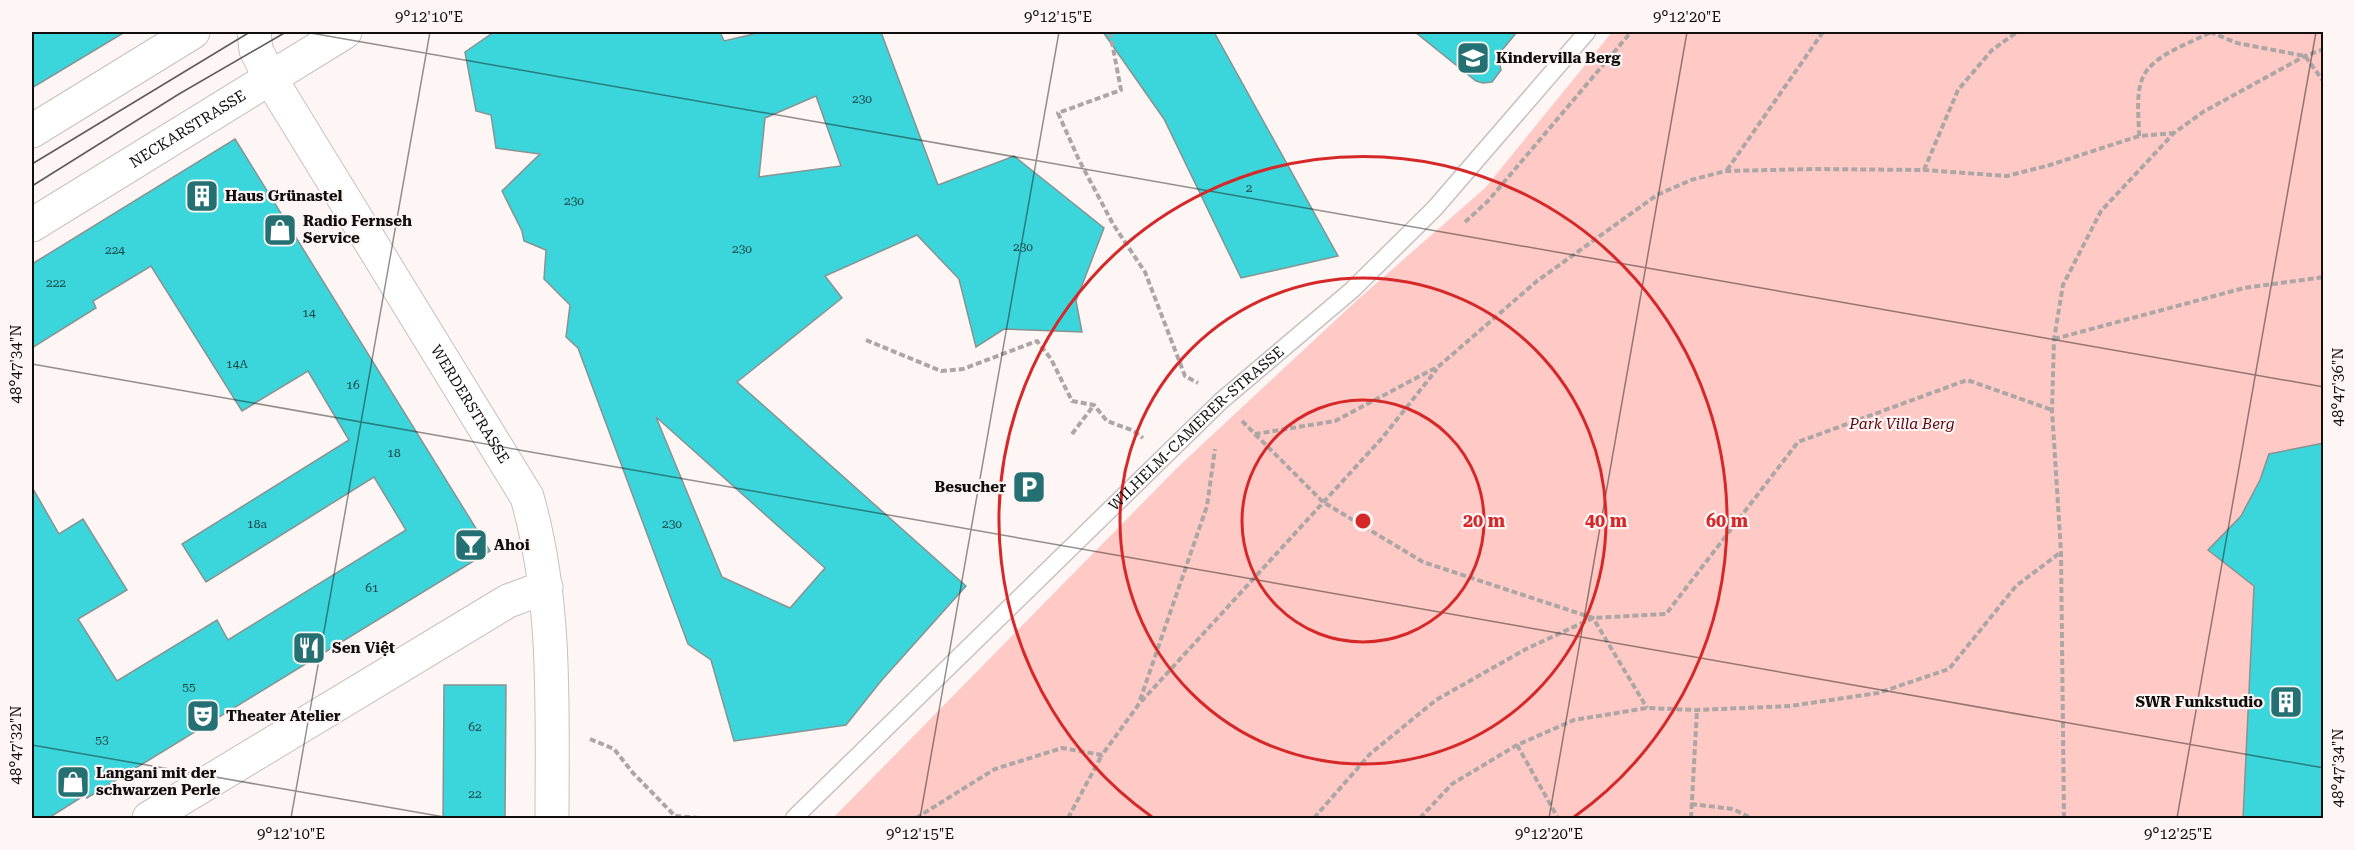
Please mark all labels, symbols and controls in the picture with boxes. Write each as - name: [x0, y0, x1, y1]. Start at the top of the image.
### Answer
- text: 9°12'10"E: [395, 8, 463, 26]
- text: 9°12'15"E: [1024, 8, 1092, 26]
- text: 9°12'20"E: [1653, 8, 1721, 26]
- school or university icon: Kindervilla Berg: [1455, 40, 1491, 76]
- place label: Kindervilla Berg: [1496, 49, 1621, 67]
- street label: NECKARSTRASSE: [126, 86, 249, 172]
- house number: 230: [852, 92, 872, 106]
- building icon: Haus Grünastel: [184, 178, 220, 214]
- house number: 2: [1246, 181, 1253, 195]
- place label: Haus Grünastel: [225, 187, 342, 205]
- house number: 230: [564, 194, 584, 208]
- shop icon: Radio Fernseh Service: [262, 212, 298, 248]
- place label: Radio Fernseh Service: [303, 212, 412, 247]
- house number: 230: [1013, 240, 1033, 254]
- house number: 230: [732, 242, 752, 256]
- house number: 224: [105, 243, 125, 257]
- house number: 222: [46, 276, 66, 290]
- house number: 14: [302, 306, 316, 320]
- text: 48°47'34"N: [7, 324, 25, 404]
- street label: WERDERSTRASSE: [427, 342, 513, 467]
- street label: WILHELM-CAMERER-STRASSE: [1105, 343, 1288, 515]
- text: 48°47'36"N: [2329, 347, 2347, 427]
- house number: 14A: [226, 357, 249, 371]
- house number: 16: [346, 378, 360, 392]
- park label: Park Villa Berg: [1848, 415, 1955, 433]
- house number: 18: [387, 446, 401, 460]
- parking icon: Besucher: [1011, 469, 1047, 505]
- place label: Besucher: [934, 478, 1006, 496]
- text: 20 m: [1463, 510, 1506, 531]
- text: 40 m: [1585, 510, 1628, 531]
- text: 60 m: [1706, 510, 1749, 531]
- centre of rings: [1353, 511, 1373, 531]
- house number: 18a: [247, 517, 267, 531]
- house number: 230: [662, 517, 682, 531]
- bar icon: Ahoi: [453, 527, 489, 563]
- place label: Ahoi: [494, 536, 530, 554]
- house number: 61: [365, 581, 379, 595]
- restaurant icon: Sen Việt: [291, 630, 327, 666]
- place label: Sen Việt: [332, 639, 395, 657]
- house number: 55: [182, 680, 196, 694]
- building icon: SWR Funkstudio: [2268, 684, 2304, 720]
- place label: SWR Funkstudio: [2135, 693, 2263, 711]
- theatre icon: Theater Atelier: [185, 698, 221, 734]
- text: 48°47'32"N: [7, 705, 25, 785]
- place label: Theater Atelier: [226, 707, 341, 725]
- house number: 62: [468, 720, 482, 734]
- text: 48°47'34"N: [2329, 728, 2347, 808]
- house number: 53: [95, 733, 109, 747]
- shop icon: Langani mit der schwarzen Perle: [55, 764, 91, 800]
- place label: Langani mit der schwarzen Perle: [96, 764, 220, 799]
- house number: 22: [468, 787, 482, 801]
- text: 9°12'10"E: [257, 825, 325, 843]
- text: 9°12'15"E: [886, 825, 954, 843]
- text: 9°12'20"E: [1515, 825, 1583, 843]
- text: 9°12'25"E: [2144, 825, 2212, 843]

